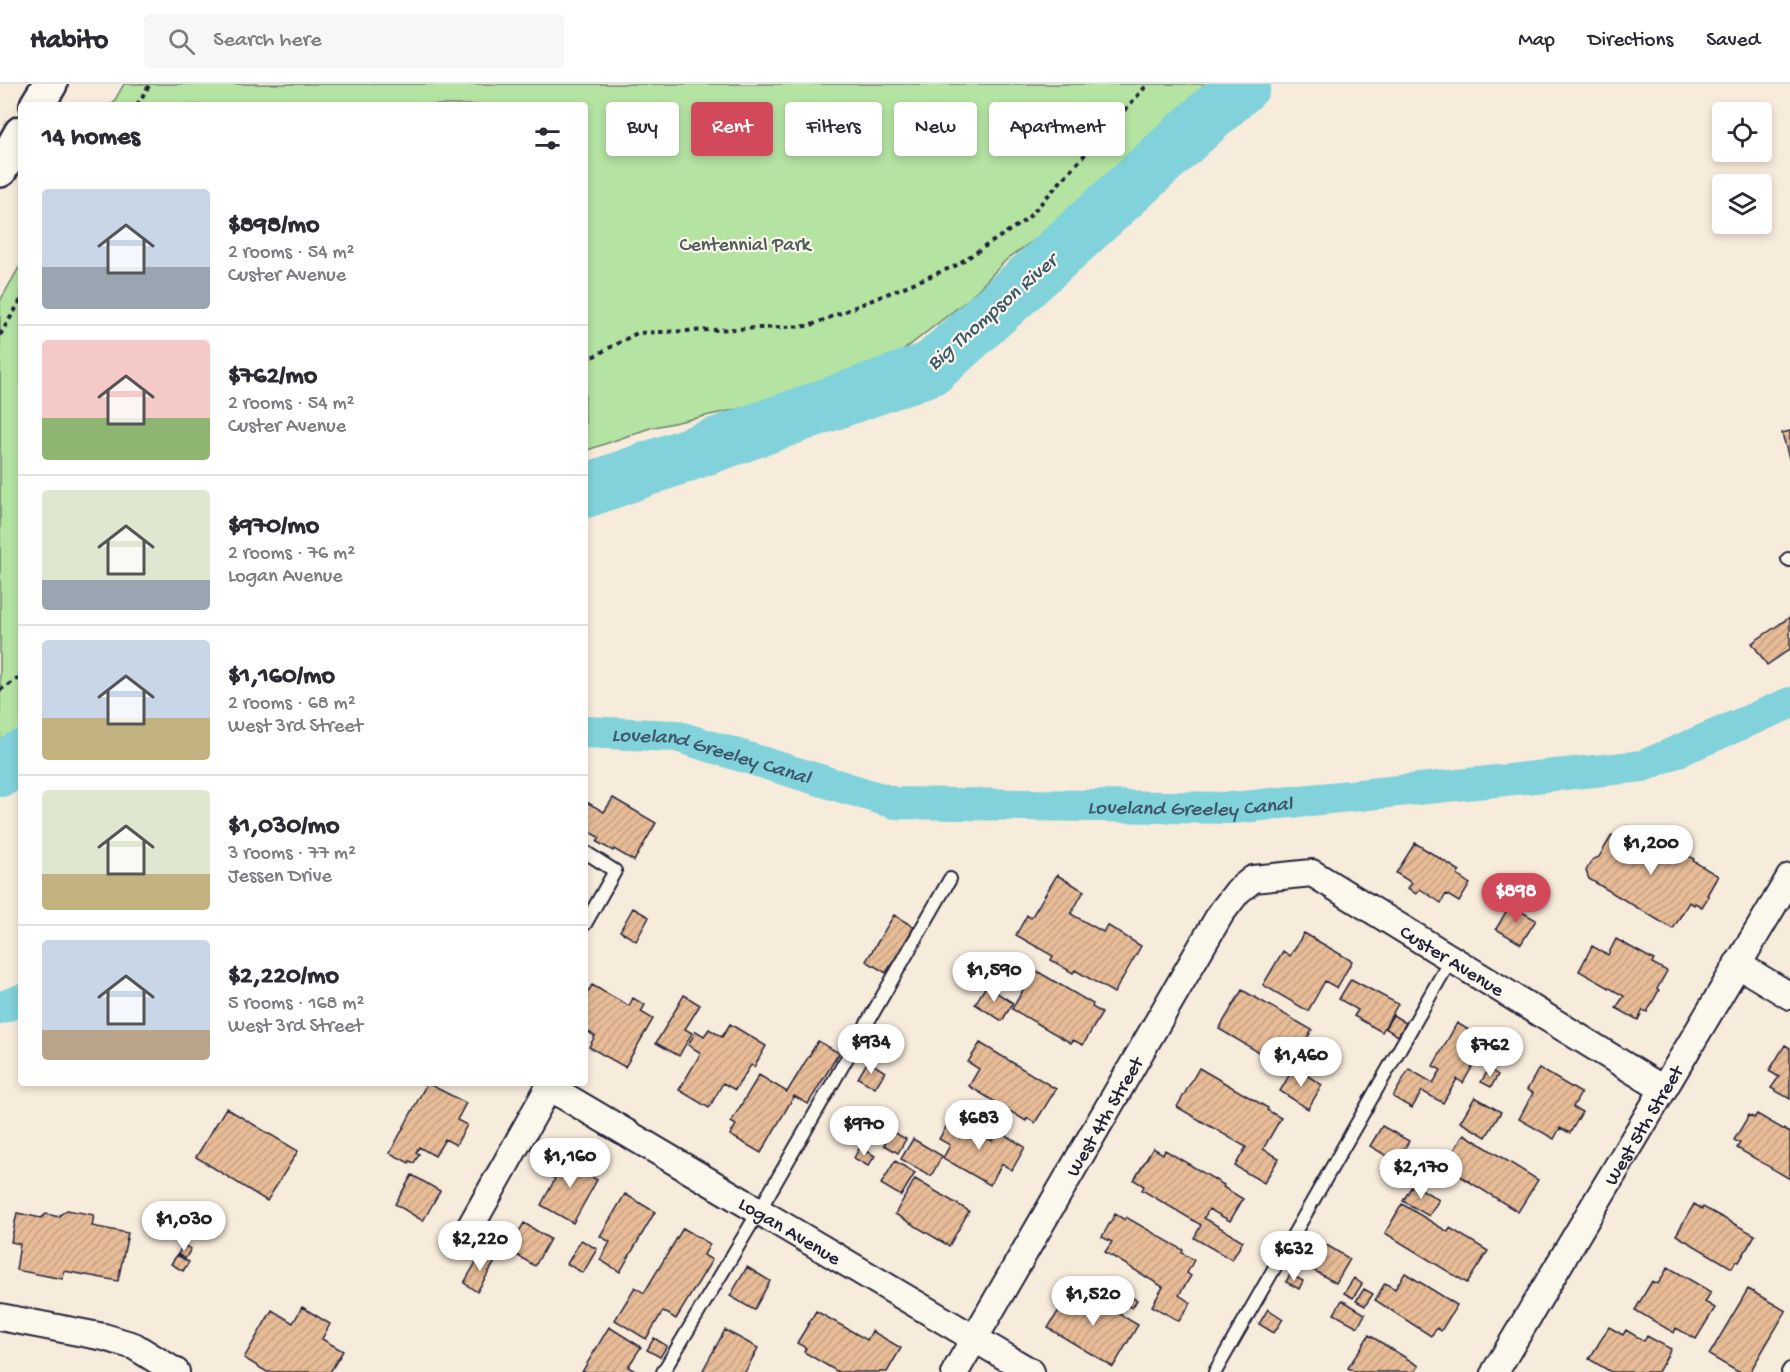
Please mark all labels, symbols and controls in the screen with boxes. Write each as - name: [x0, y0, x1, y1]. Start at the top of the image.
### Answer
- search box: [144, 14, 564, 68]
- text: Habito: [30, 25, 108, 58]
- icon: search: [165, 25, 198, 58]
- text: Search here: [213, 28, 322, 54]
- text: Map: [1518, 29, 1555, 54]
- text: Directions: [1588, 29, 1673, 54]
- text: Saved: [1706, 29, 1760, 54]
- chip: Buy: [606, 102, 679, 156]
- chip: Rent: [691, 102, 773, 156]
- chip: Filters: [785, 102, 882, 156]
- chip: New: [894, 102, 977, 156]
- chip: Apartment: [989, 102, 1125, 156]
- map controls: [1712, 102, 1772, 234]
- button: locate: [1712, 102, 1772, 162]
- icon: filters: [531, 122, 564, 155]
- text: 14 homes: [42, 123, 140, 154]
- button: layers: [1712, 174, 1772, 234]
- text: $898/mo: [228, 211, 319, 242]
- icon: home: [90, 213, 162, 285]
- park label: Centennial Park: [680, 235, 813, 258]
- text: 2 rooms · 54 m²: [228, 242, 355, 265]
- water label: Big Thompson River: [923, 247, 1067, 377]
- text: Custer Avenue: [228, 265, 346, 288]
- text: $762/mo: [228, 362, 317, 393]
- icon: home: [90, 364, 162, 436]
- text: 2 rooms · 54 m²: [228, 393, 355, 416]
- text: Custer Avenue: [228, 416, 346, 439]
- text: $970/mo: [228, 512, 319, 543]
- icon: home: [90, 514, 162, 586]
- text: 2 rooms · 76 m²: [228, 543, 355, 566]
- text: Logan Avenue: [228, 566, 343, 589]
- text: $1,160/mo: [228, 662, 335, 693]
- icon: home: [90, 664, 162, 736]
- text: 2 rooms · 68 m²: [228, 693, 356, 716]
- text: West 3rd Street: [228, 716, 363, 739]
- water label: Loveland Greeley Canal: [611, 724, 814, 793]
- water label: Loveland Greeley Canal: [1087, 793, 1295, 824]
- text: $1,030/mo: [228, 812, 340, 843]
- icon: home: [90, 814, 162, 886]
- pin: $1,200: [1602, 825, 1700, 876]
- text: $1,200: [1623, 833, 1679, 856]
- text: 3 rooms · 77 m²: [228, 843, 356, 866]
- text: Jessen Drive: [228, 866, 332, 889]
- pin: $898: [1480, 873, 1552, 924]
- text: $898: [1496, 881, 1536, 904]
- street label: Custer Avenue: [1395, 922, 1508, 1004]
- pin: $1,590: [945, 952, 1043, 1003]
- text: $1,590: [966, 960, 1022, 983]
- text: $2,220/mo: [228, 962, 339, 993]
- icon: home: [90, 964, 162, 1036]
- text: 5 rooms · 168 m²: [228, 993, 364, 1016]
- text: West 3rd Street: [228, 1016, 363, 1039]
- pin: $934: [835, 1024, 907, 1075]
- pin: $762: [1454, 1027, 1526, 1078]
- text: $934: [852, 1032, 890, 1055]
- text: $762: [1470, 1035, 1510, 1058]
- pin: $1,460: [1252, 1037, 1350, 1088]
- text: $1,460: [1274, 1045, 1328, 1068]
- street label: West 4th Street: [1063, 1052, 1151, 1181]
- street label: West 5th Street: [1601, 1061, 1691, 1190]
- pin: $683: [943, 1100, 1015, 1151]
- pin: $970: [828, 1106, 900, 1157]
- text: $683: [959, 1108, 999, 1131]
- text: $970: [844, 1114, 884, 1137]
- pin: $1,160: [521, 1138, 619, 1189]
- text: $1,160: [544, 1146, 596, 1169]
- pin: $2,170: [1372, 1149, 1470, 1200]
- text: $2,170: [1394, 1157, 1448, 1180]
- street label: Logan Avenue: [733, 1194, 844, 1272]
- pin: $1,030: [135, 1201, 233, 1252]
- text: $1,030: [156, 1209, 212, 1232]
- pin: $2,220: [431, 1221, 529, 1272]
- text: $2,220: [452, 1229, 508, 1252]
- pin: $632: [1258, 1231, 1330, 1282]
- text: $632: [1274, 1239, 1314, 1262]
- pin: $1,520: [1044, 1276, 1142, 1327]
- text: $1,520: [1065, 1284, 1121, 1307]

